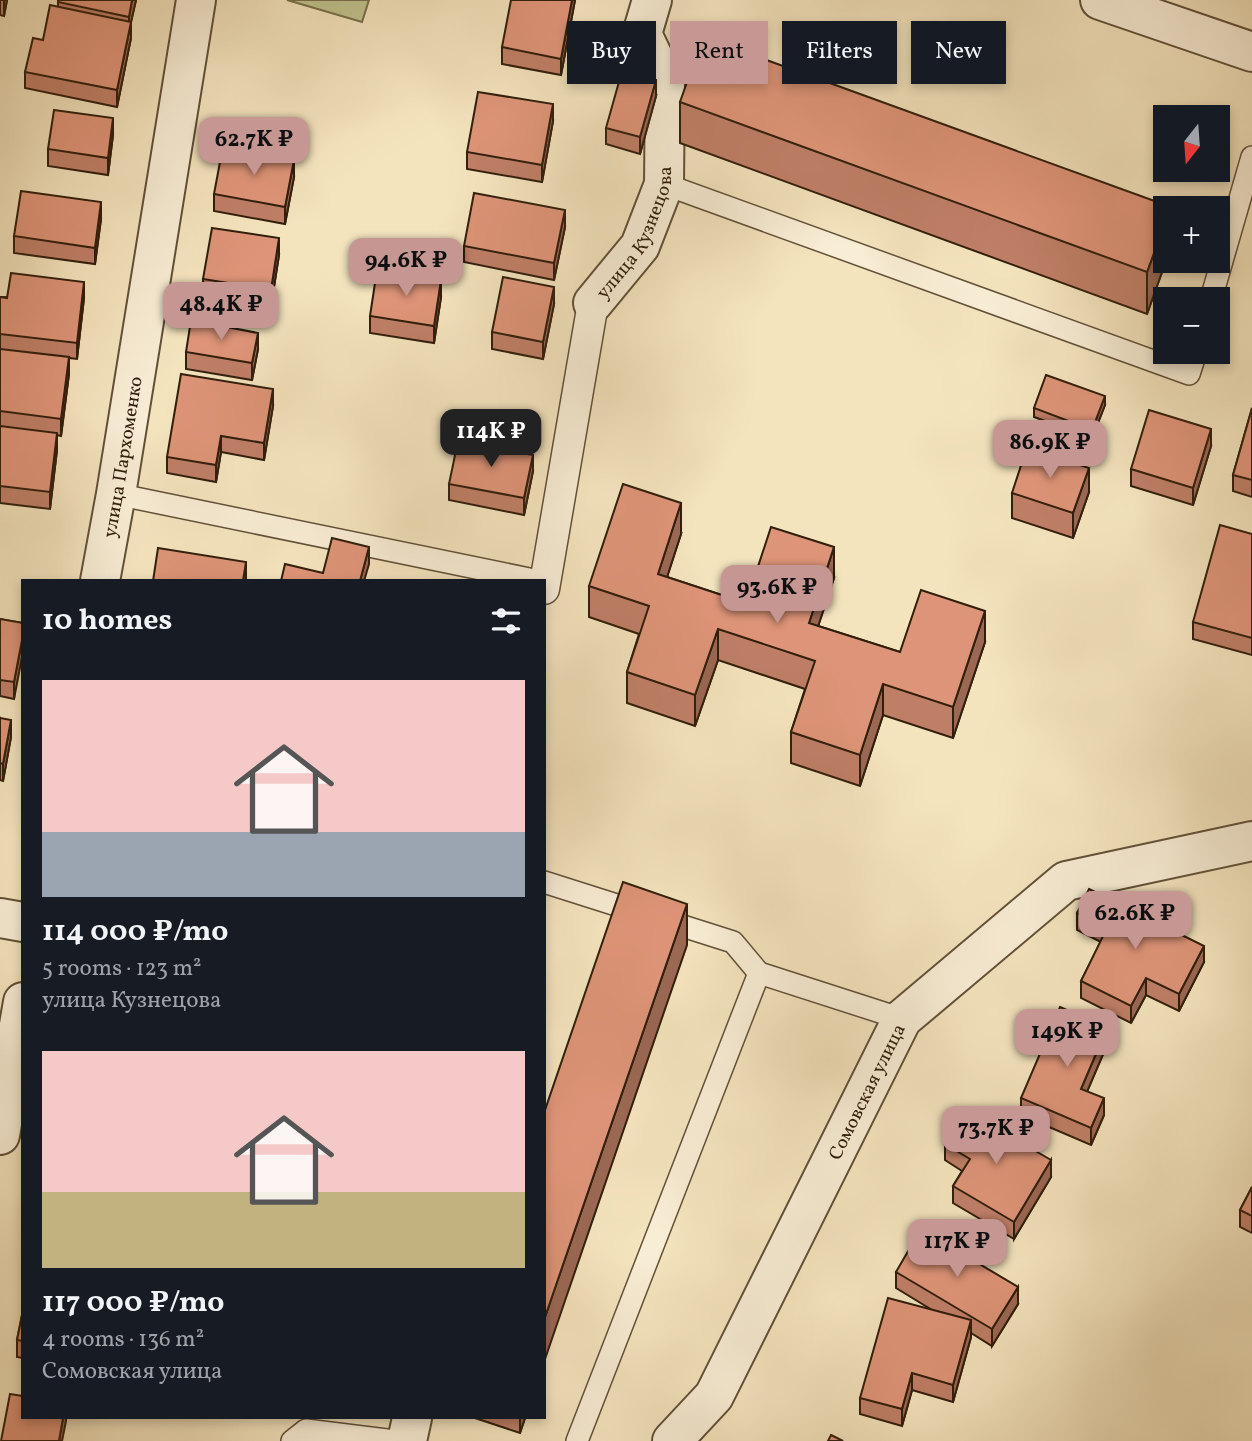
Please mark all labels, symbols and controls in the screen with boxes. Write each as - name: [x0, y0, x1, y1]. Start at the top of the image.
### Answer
- chip: Buy: [567, 21, 656, 84]
- chip: Rent: [670, 21, 768, 84]
- chip: Filters: [782, 21, 897, 84]
- chip: New: [911, 21, 1006, 84]
- north arrow: [1153, 105, 1230, 182]
- map controls: [1153, 105, 1230, 364]
- pin: 62.7K ₽: [189, 118, 319, 177]
- text: 62.7K ₽: [215, 124, 293, 156]
- street label: улица Кузнецова: [591, 166, 679, 305]
- button: +: [1153, 196, 1230, 273]
- pin: 94.6K ₽: [341, 238, 471, 298]
- text: 94.6K ₽: [365, 245, 447, 277]
- pin: 48.4K ₽: [156, 282, 286, 342]
- button: −: [1153, 287, 1230, 364]
- text: 48.4K ₽: [179, 289, 263, 321]
- street label: улица Пархоменко: [97, 375, 150, 540]
- pin: 114K ₽: [434, 410, 548, 469]
- text: 114K ₽: [456, 416, 526, 448]
- pin: 86.9K ₽: [985, 420, 1115, 480]
- text: 86.9K ₽: [1009, 427, 1091, 459]
- pin: 93.6K ₽: [712, 566, 842, 625]
- text: 93.6K ₽: [737, 572, 817, 604]
- text: 10 homes: [42, 600, 172, 642]
- icon: filters: [487, 602, 525, 640]
- icon: home: [221, 726, 347, 852]
- pin: 62.6K ₽: [1070, 892, 1200, 951]
- text: 62.6K ₽: [1095, 898, 1175, 930]
- text: 114 000 ₽/mo: [42, 911, 228, 953]
- text: 5 rooms · 123 m²: [42, 953, 202, 985]
- text: улица Кузнецова: [42, 985, 222, 1017]
- pin: 149K ₽: [1010, 1010, 1124, 1069]
- text: 149K ₽: [1031, 1016, 1103, 1048]
- street label: Сомовская улица: [823, 1020, 913, 1165]
- icon: home: [221, 1097, 347, 1223]
- pin: 73.7K ₽: [931, 1106, 1061, 1166]
- text: 73.7K ₽: [958, 1113, 1034, 1145]
- pin: 117K ₽: [900, 1220, 1014, 1279]
- text: 117K ₽: [924, 1226, 990, 1258]
- text: 117 000 ₽/mo: [42, 1282, 224, 1324]
- text: 4 rooms · 136 m²: [42, 1324, 204, 1356]
- text: Сомовская улица: [42, 1356, 222, 1388]

